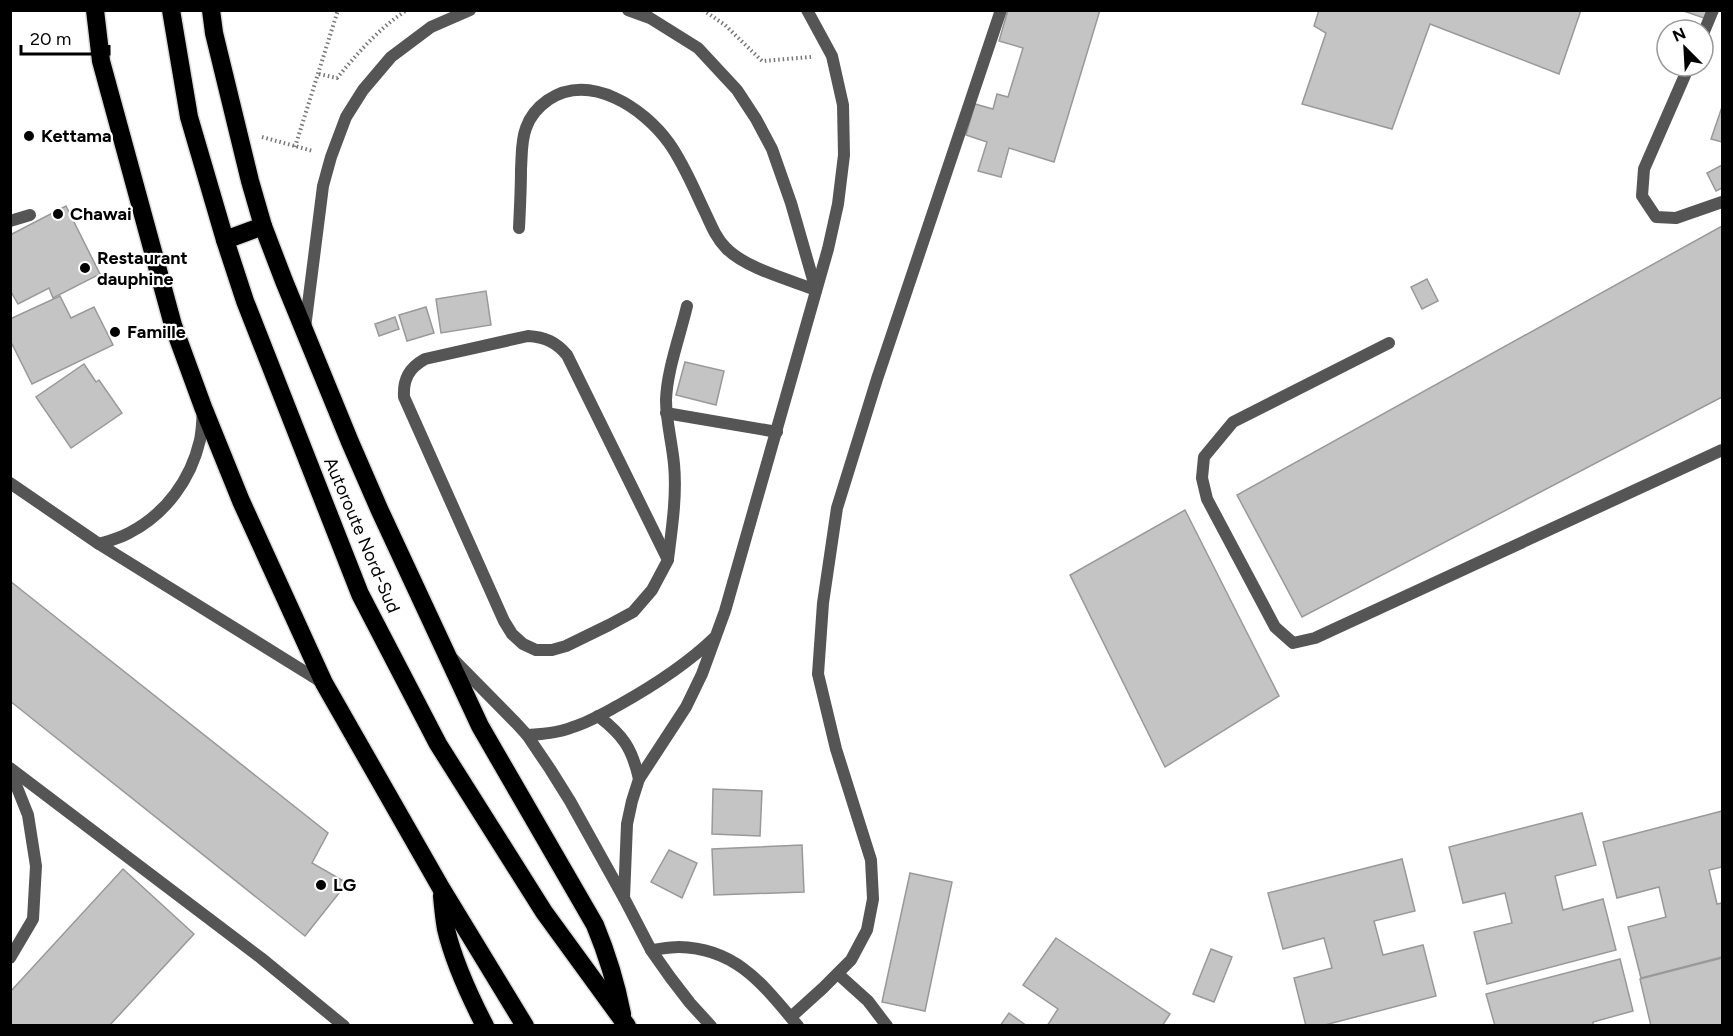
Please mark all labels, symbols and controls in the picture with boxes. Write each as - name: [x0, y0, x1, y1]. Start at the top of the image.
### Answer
- scale bar: [21, 18, 110, 56]
- north arrow: [1655, 18, 1715, 78]
- text: N: [1670, 24, 1689, 46]
- text: 20 m: [30, 28, 71, 50]
- place label: Kettama: [41, 125, 112, 147]
- marker: Kettama: [22, 129, 36, 143]
- place label: Chawai: [70, 203, 132, 225]
- marker: Chawai: [51, 207, 65, 221]
- place label: Restaurant dauphine: [97, 247, 188, 290]
- marker: Restaurant dauphine: [78, 261, 92, 275]
- place label: Famille: [127, 321, 186, 343]
- marker: Famille: [108, 325, 122, 339]
- street label: Autoroute Nord-Sud: [319, 454, 405, 616]
- place label: LG: [333, 874, 356, 896]
- marker: LG: [314, 878, 328, 892]

